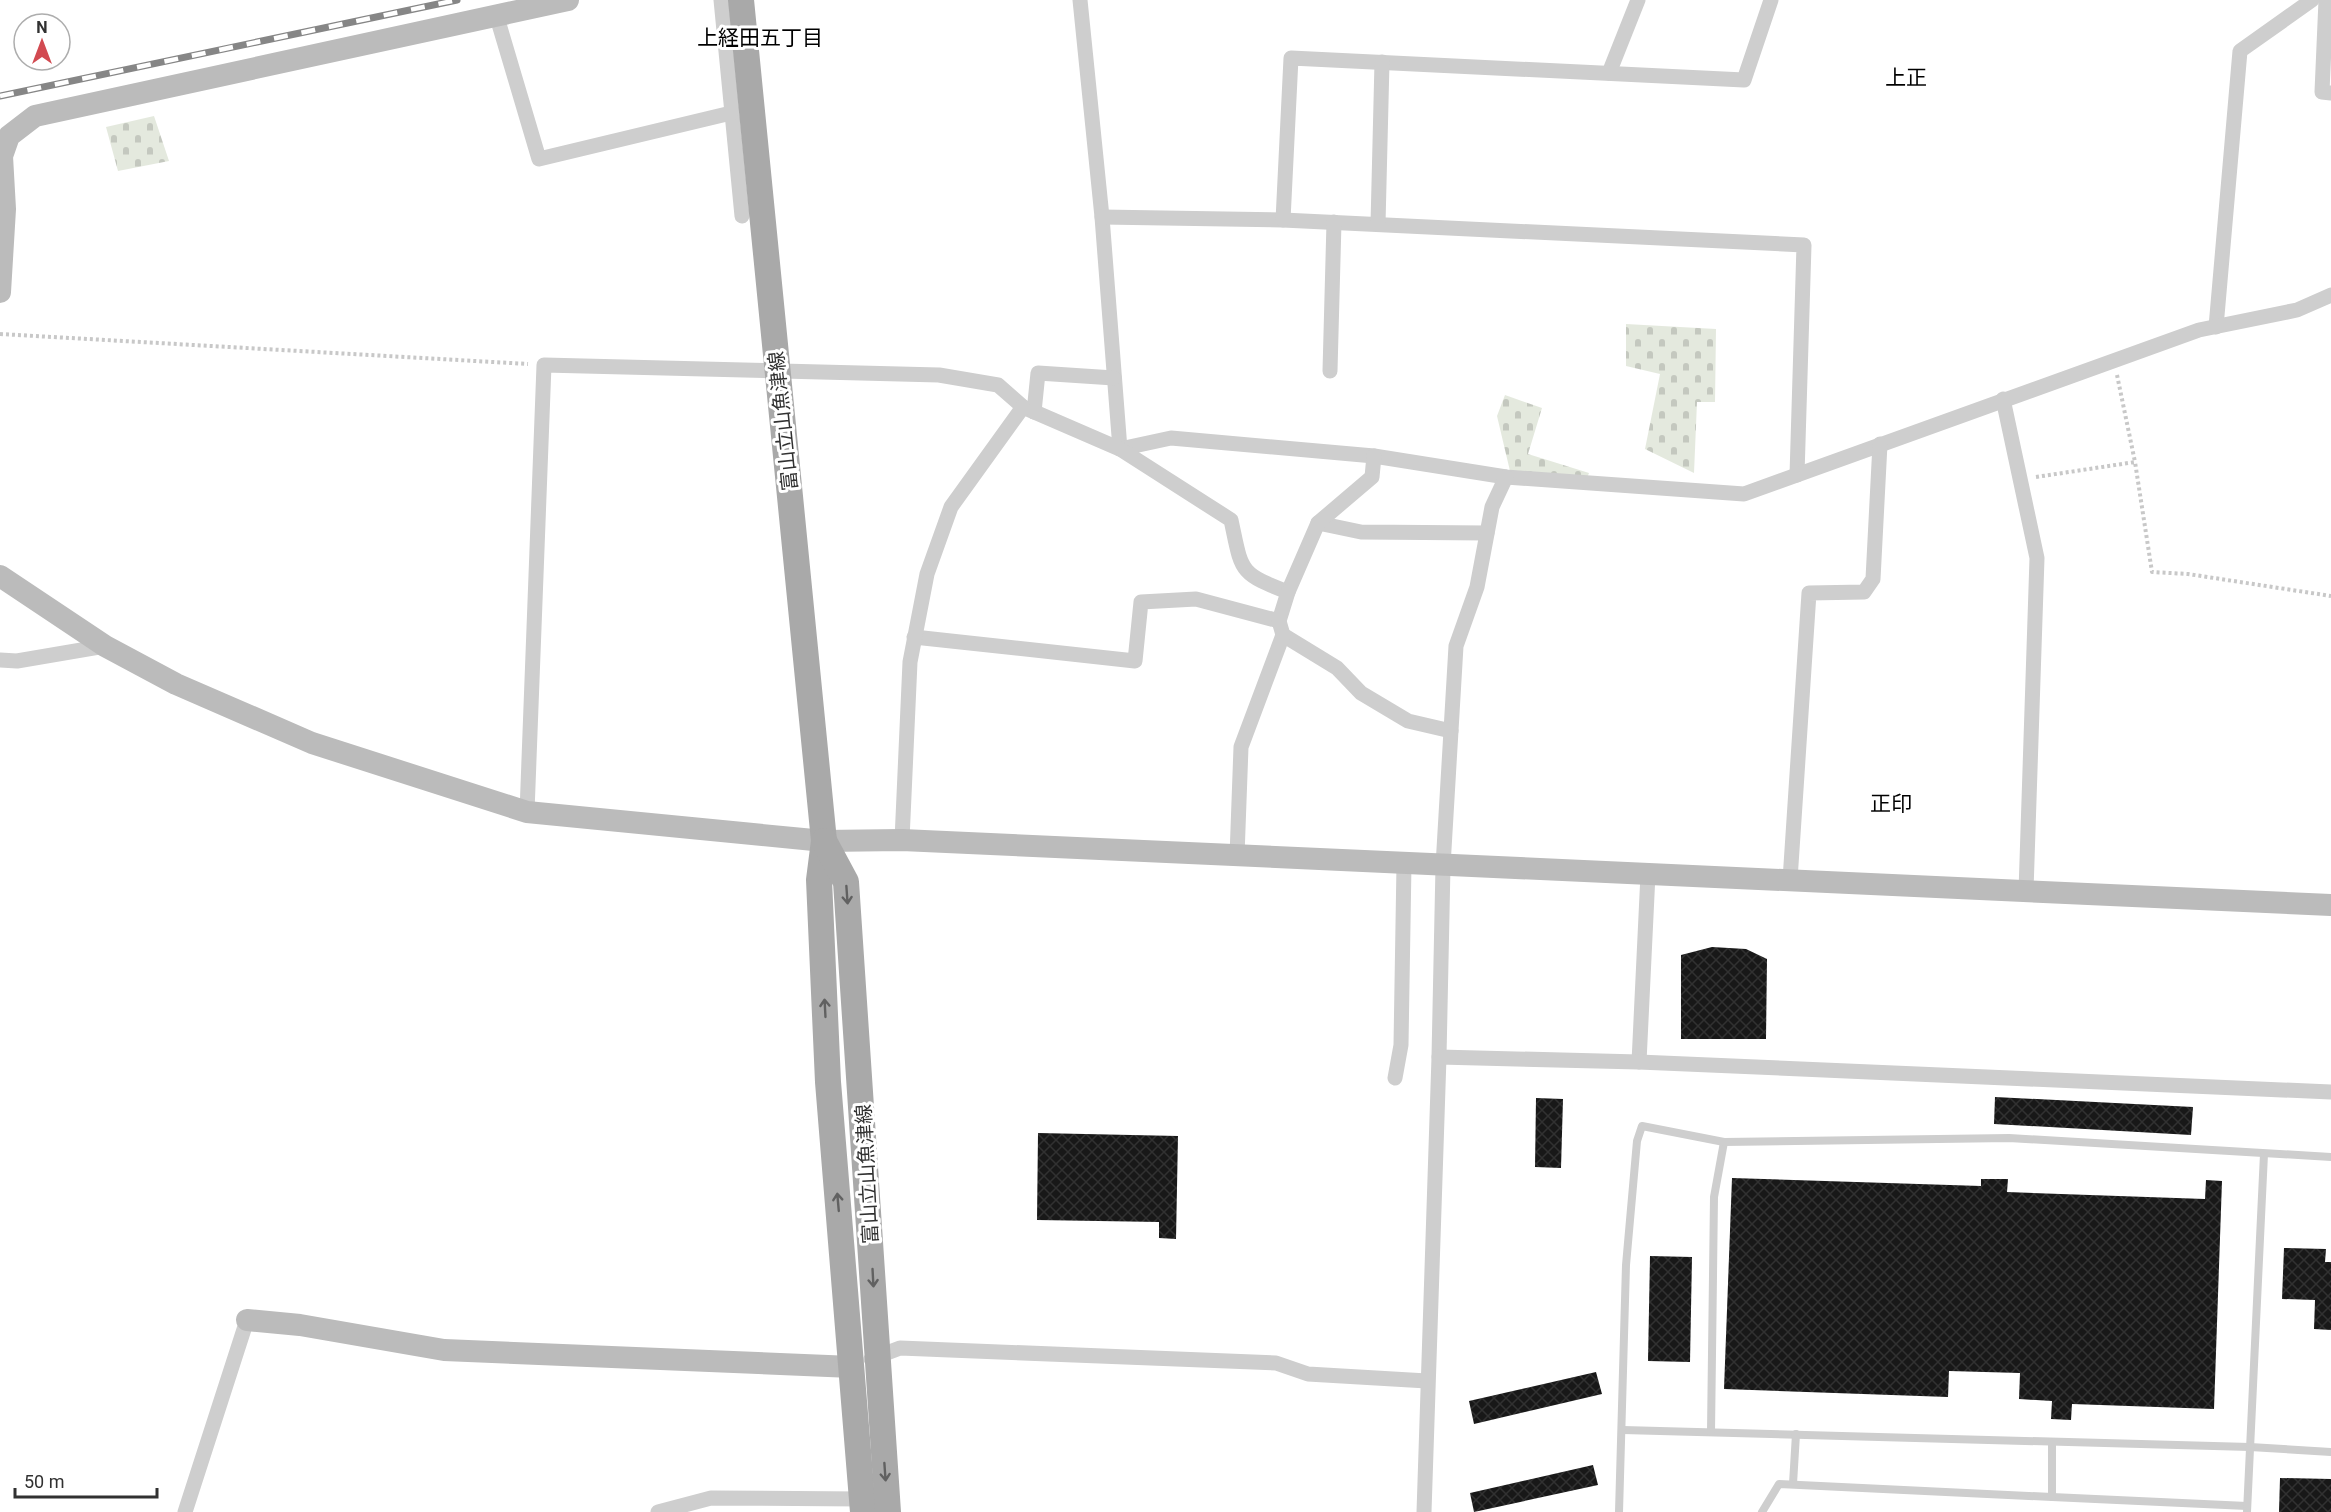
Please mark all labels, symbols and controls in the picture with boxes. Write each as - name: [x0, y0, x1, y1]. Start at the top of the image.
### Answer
- north arrow: [12, 12, 72, 72]
- text: N: [36, 18, 48, 37]
- district label: 上経田五丁目: [697, 26, 823, 50]
- district label: 上正: [1885, 66, 1927, 90]
- street label: 富山立山魚津線: [764, 350, 802, 492]
- district label: 正印: [1870, 792, 1912, 816]
- one-way arrow: [841, 884, 852, 904]
- one-way arrow: [819, 998, 830, 1018]
- street label: 富山立山魚津線: [851, 1103, 883, 1245]
- one-way arrow: [832, 1193, 843, 1213]
- one-way arrow: [868, 1267, 879, 1287]
- scale bar: [15, 1461, 158, 1499]
- one-way arrow: [880, 1462, 891, 1482]
- text: 50 m: [24, 1471, 64, 1492]

